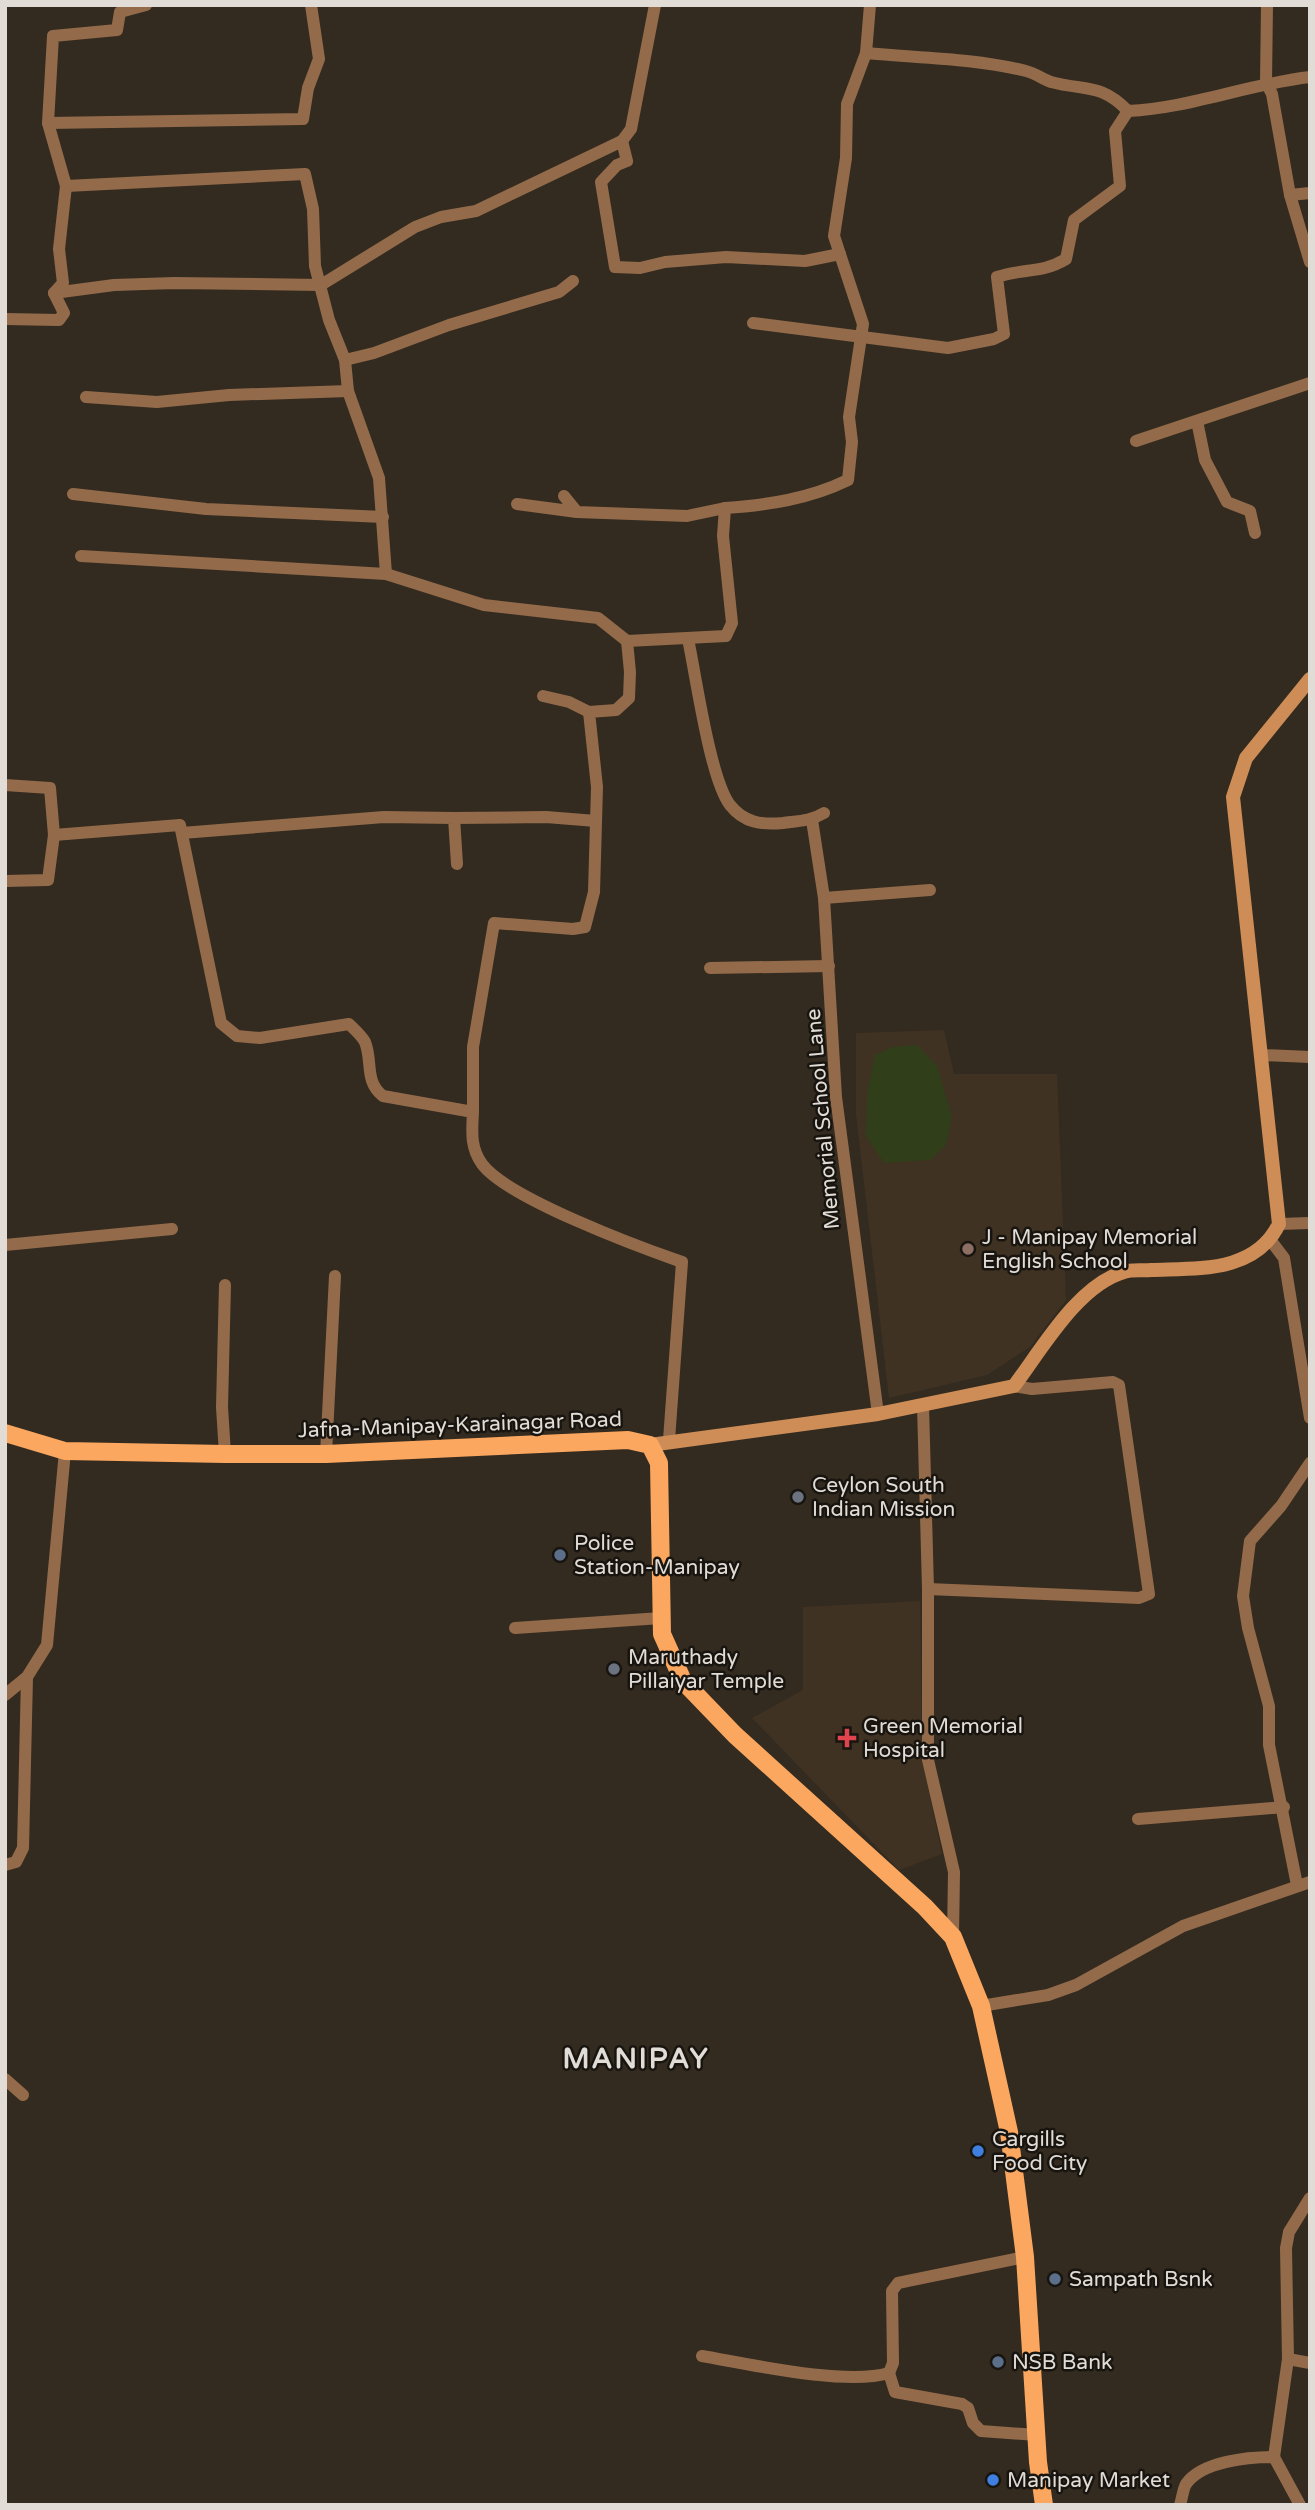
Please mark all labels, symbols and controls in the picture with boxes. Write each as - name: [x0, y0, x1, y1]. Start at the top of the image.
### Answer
- street label: Memorial School Lane: [801, 1008, 845, 1230]
- place label: J - Manipay Memorial English School: [982, 1225, 1197, 1274]
- marker: J - Manipay Memorial English School: [960, 1241, 976, 1257]
- street label: Jafna-Manipay-Karainagar Road: [298, 1407, 622, 1443]
- place label: Ceylon South Indian Mission: [812, 1473, 955, 1522]
- marker: Ceylon South Indian Mission: [790, 1489, 806, 1505]
- place label: Police Station-Manipay: [574, 1531, 740, 1580]
- marker: Police Station-Manipay: [552, 1547, 568, 1563]
- place label: Maruthady Pillaiyar Temple: [628, 1645, 784, 1694]
- marker: Maruthady Pillaiyar Temple: [606, 1661, 622, 1677]
- place label: Green Memorial Hospital: [863, 1714, 1023, 1763]
- marker: Green Memorial Hospital: [837, 1728, 857, 1748]
- district label: MANIPAY: [562, 2042, 710, 2076]
- place label: Cargills Food City: [992, 2127, 1087, 2176]
- marker: Cargills Food City: [970, 2143, 986, 2159]
- place label: Sampath Bsnk: [1069, 2267, 1213, 2292]
- marker: Sampath Bsnk: [1047, 2271, 1063, 2287]
- place label: NSB Bank: [1012, 2350, 1112, 2375]
- marker: NSB Bank: [990, 2354, 1006, 2370]
- place label: Manipay Market: [1007, 2468, 1170, 2493]
- marker: Manipay Market: [985, 2472, 1001, 2488]

